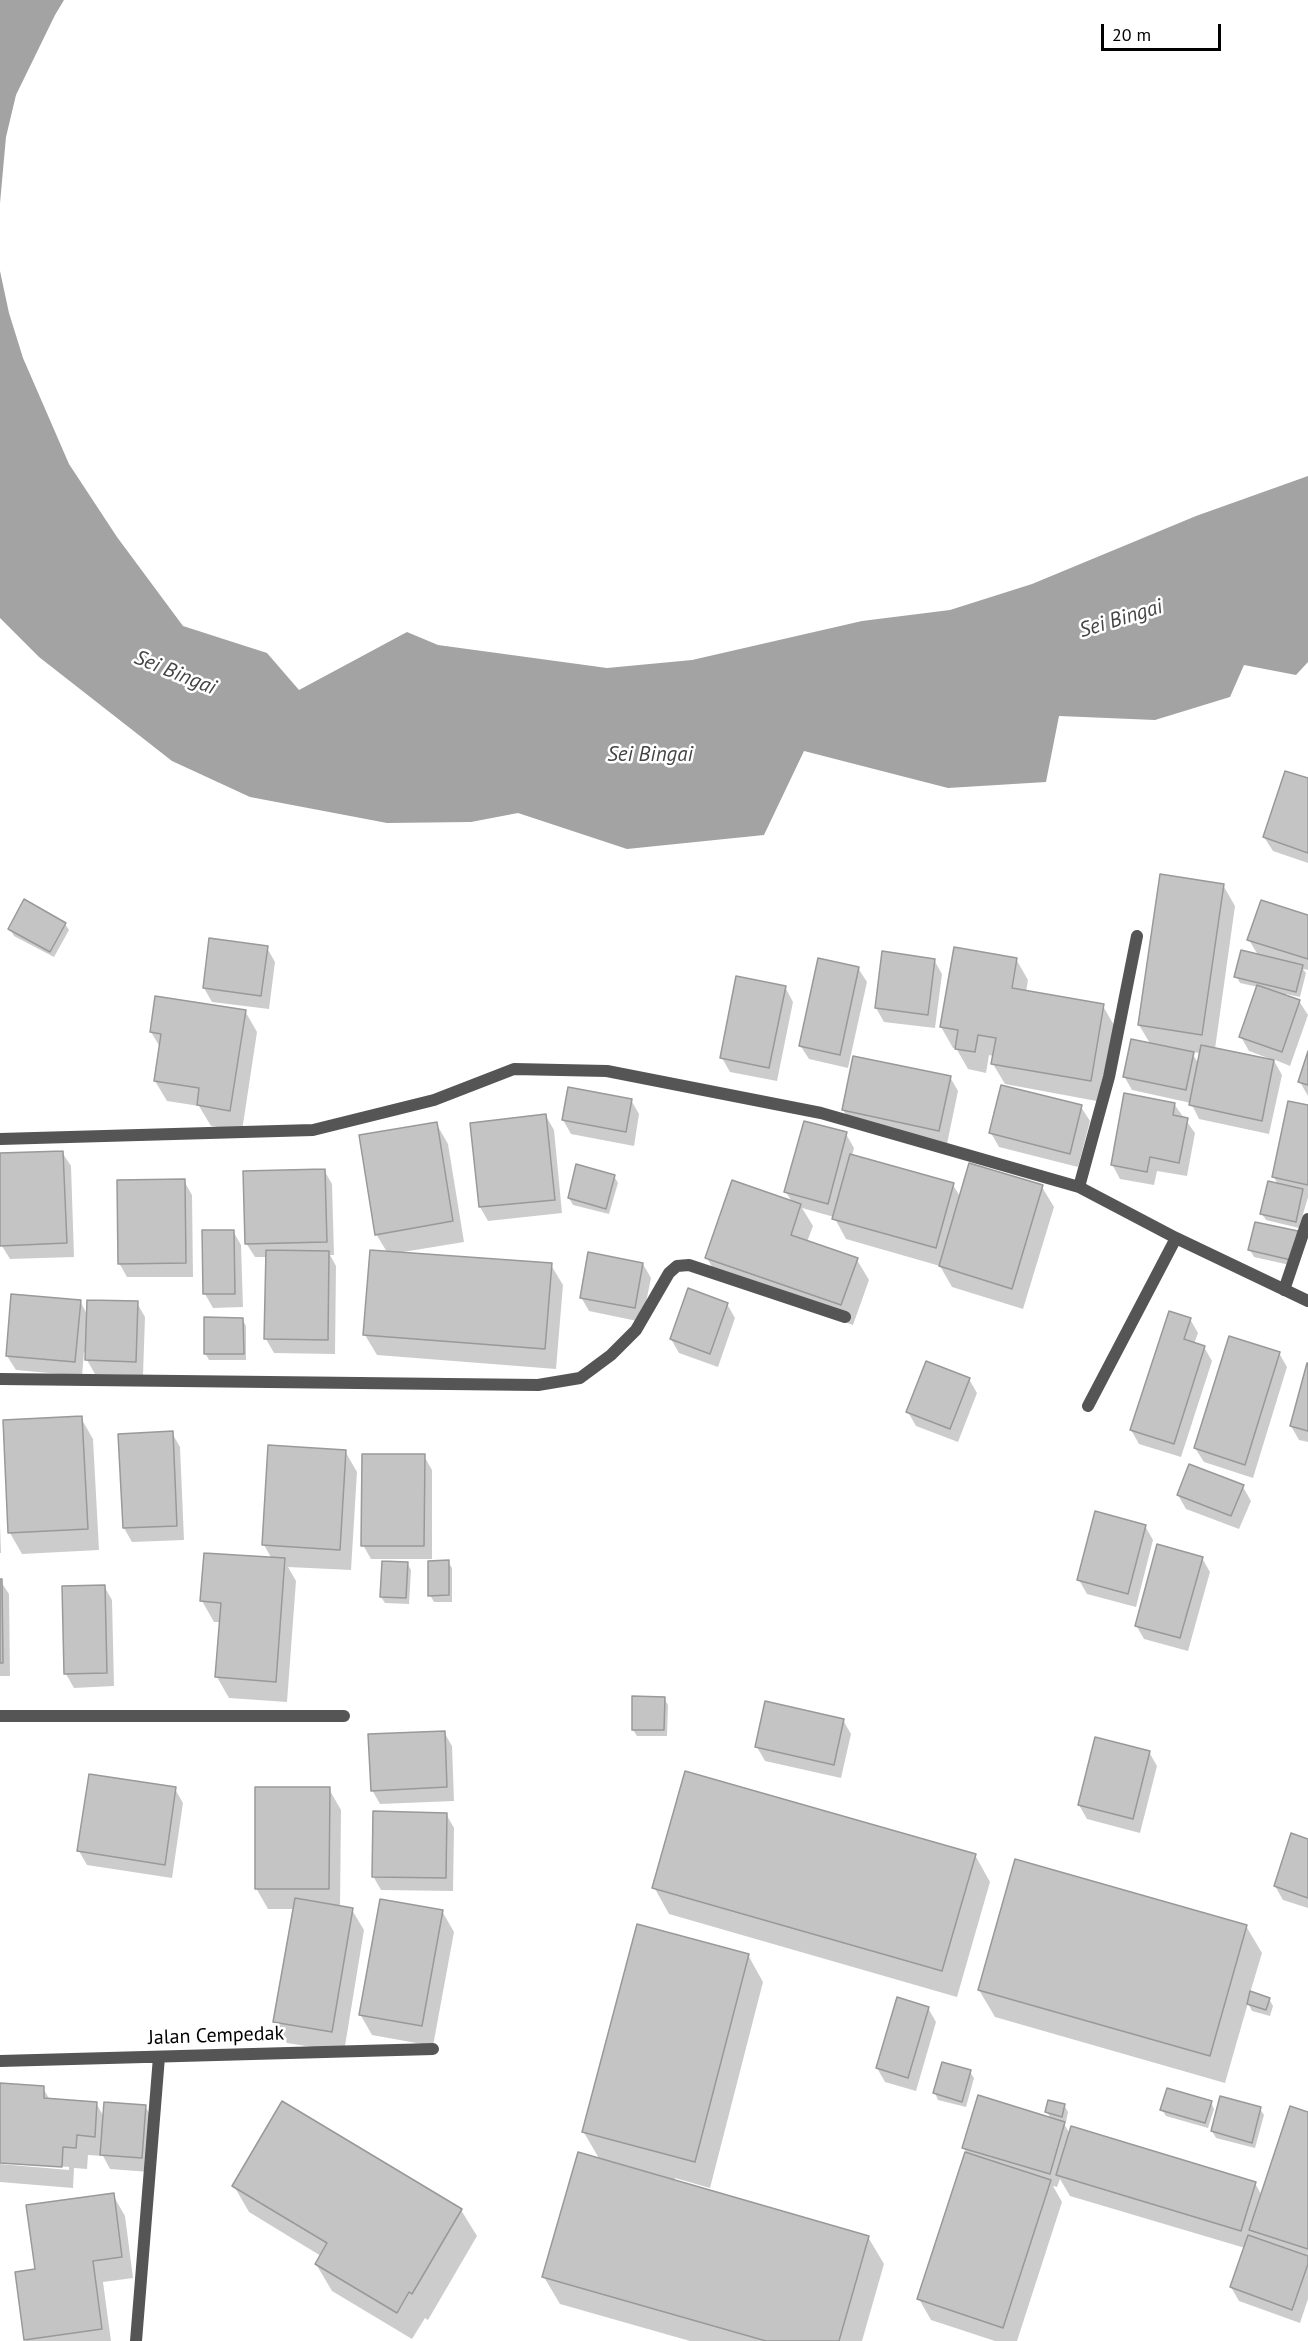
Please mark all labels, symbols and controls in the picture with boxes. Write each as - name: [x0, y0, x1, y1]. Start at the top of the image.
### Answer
- scale bar: [1104, 12, 1224, 50]
- text: 20 m: [1112, 23, 1151, 46]
- water label: Sei Bingai: [1076, 594, 1166, 644]
- water label: Sei Bingai: [131, 645, 219, 701]
- water label: Sei Bingai: [607, 742, 693, 768]
- street label: Jalan Cempedak: [148, 2022, 284, 2050]

